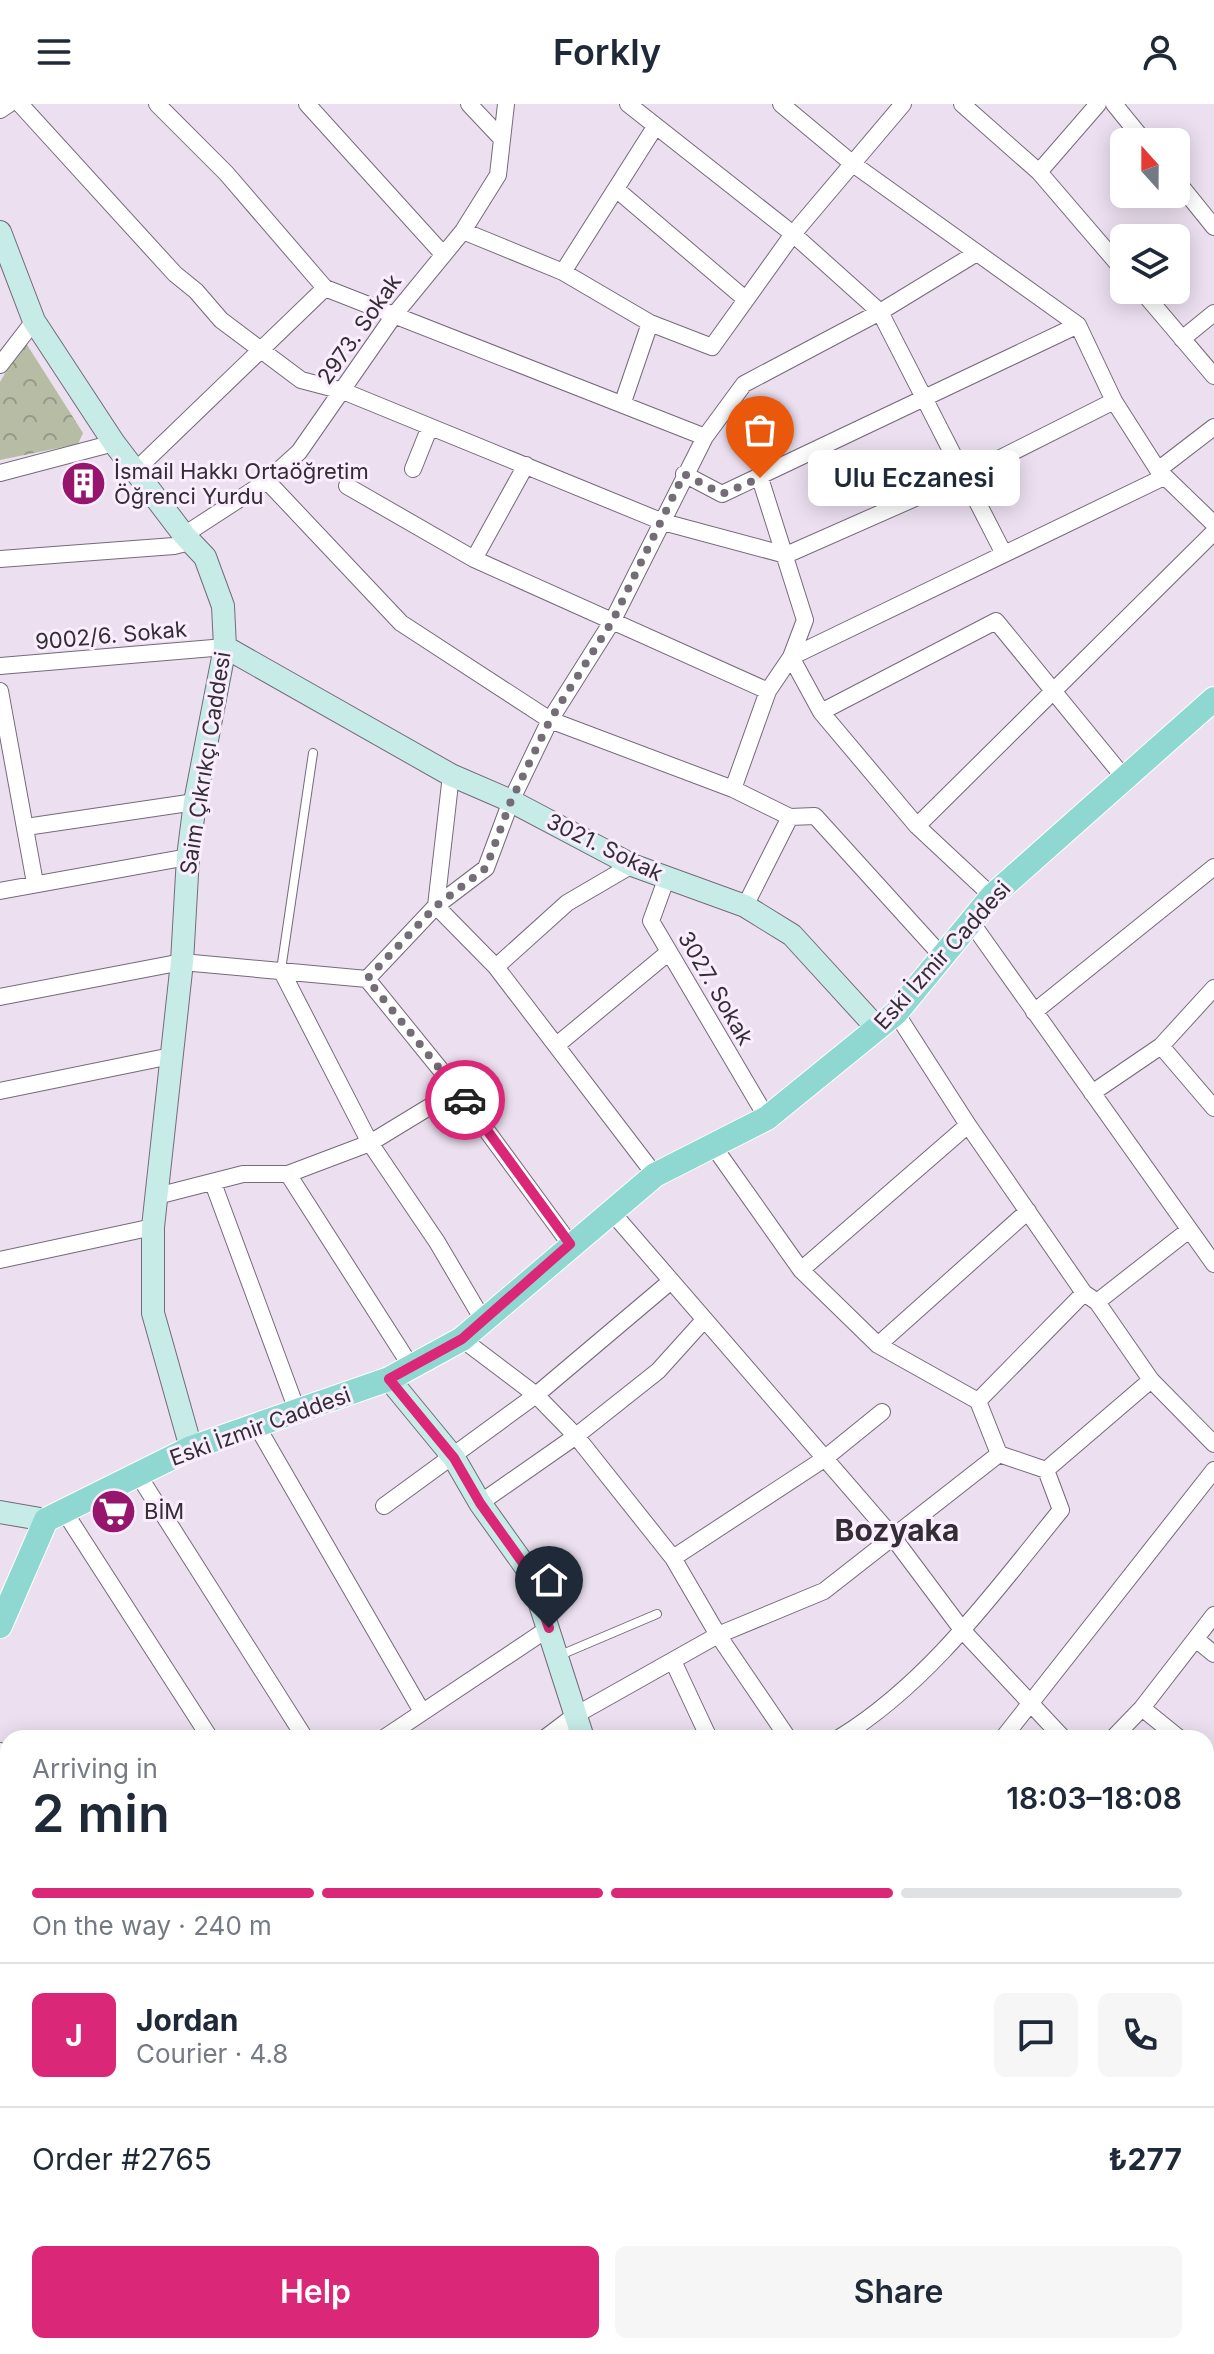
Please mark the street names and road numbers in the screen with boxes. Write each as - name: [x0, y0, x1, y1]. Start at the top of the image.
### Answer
- street label: 2973. Sokak: [312, 269, 406, 389]
- street label: 9002/6. Sokak: [34, 615, 188, 655]
- street label: Saim Çıkrıkçı Caddesi: [175, 650, 235, 876]
- street label: 3021. Sokak: [543, 808, 667, 886]
- street label: Eski İzmir Caddesi: [869, 875, 1015, 1035]
- street label: 3027. Sokak: [673, 927, 759, 1049]
- street label: Eski İzmir Caddesi: [166, 1381, 354, 1471]

